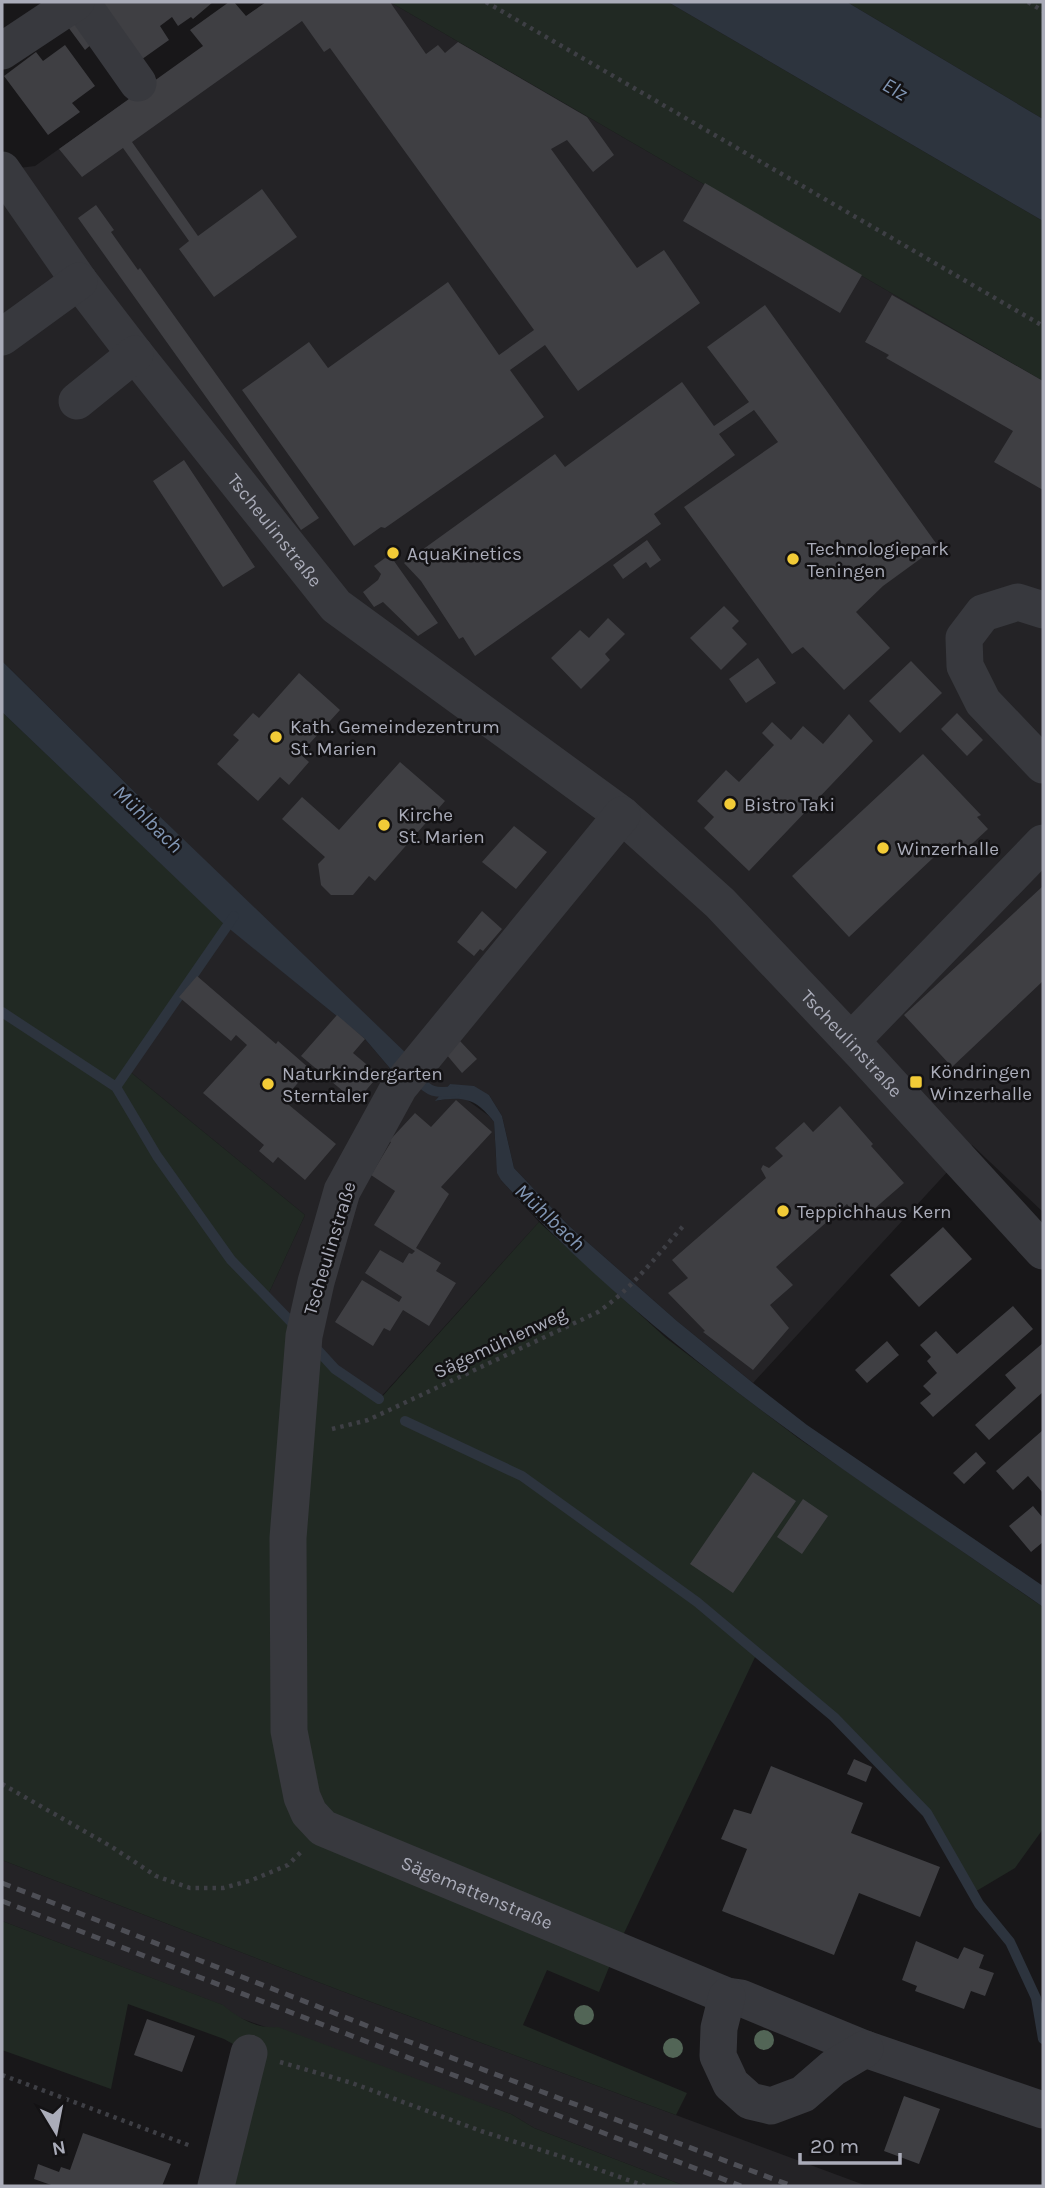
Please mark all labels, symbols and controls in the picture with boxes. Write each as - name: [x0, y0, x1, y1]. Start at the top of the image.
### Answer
- water label: Elz: [878, 72, 912, 106]
- street label: Tscheulinstraße: [223, 469, 326, 591]
- place label: Technologiepark Teningen: [807, 538, 949, 582]
- place label: AquaKinetics: [407, 543, 522, 565]
- marker: AquaKinetics: [385, 545, 401, 561]
- marker: Technologiepark Teningen: [785, 551, 801, 567]
- place label: Kath. Gemeindezentrum St. Marien: [290, 716, 500, 760]
- marker: Kath. Gemeindezentrum St. Marien: [268, 729, 284, 745]
- water label: Mühlbach: [108, 780, 188, 858]
- place label: Bistro Taki: [744, 794, 835, 816]
- marker: Bistro Taki: [722, 796, 738, 812]
- place label: Kirche St. Marien: [398, 804, 485, 848]
- marker: Kirche St. Marien: [376, 817, 392, 833]
- place label: Winzerhalle: [897, 838, 999, 860]
- marker: Winzerhalle: [875, 840, 891, 856]
- street label: Tscheulinstraße: [796, 986, 907, 1102]
- place label: Köndringen Winzerhalle: [930, 1061, 1032, 1105]
- place label: Naturkindergarten Sterntaler: [282, 1063, 443, 1107]
- marker: Köndringen Winzerhalle: [908, 1074, 924, 1090]
- marker: Naturkindergarten Sterntaler: [260, 1076, 276, 1092]
- street label: Tscheulinstraße: [299, 1179, 361, 1318]
- water label: Mühlbach: [510, 1179, 590, 1255]
- place label: Teppichhaus Kern: [797, 1201, 952, 1223]
- marker: Teppichhaus Kern: [775, 1203, 791, 1219]
- street label: Sägemühlenweg: [431, 1302, 571, 1383]
- street label: Sägemattenstraße: [398, 1852, 556, 1934]
- north arrow: [21, 2097, 91, 2167]
- scale bar: [800, 2122, 900, 2166]
- text: 20 m: [810, 2134, 859, 2158]
- text: N: [50, 2136, 67, 2160]

